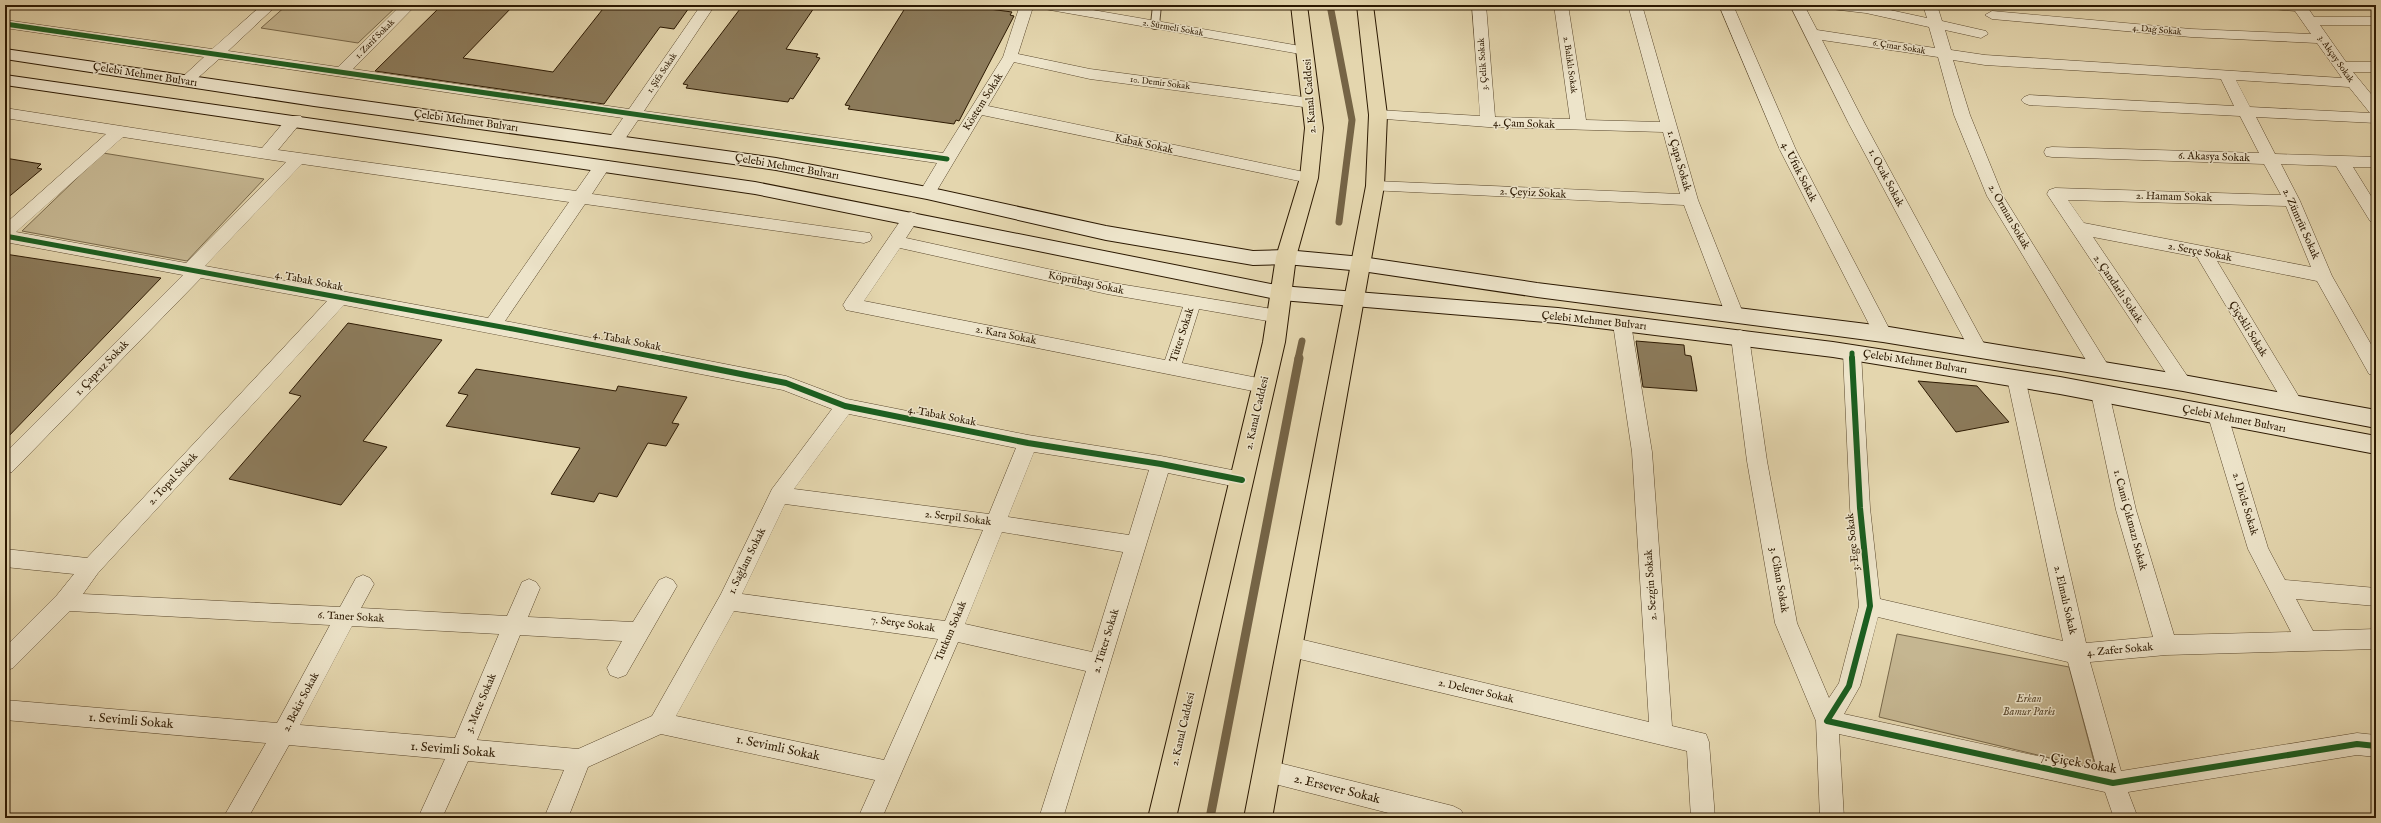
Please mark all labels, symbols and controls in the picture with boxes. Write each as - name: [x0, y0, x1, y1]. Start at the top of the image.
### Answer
- street label: 1. Zarif Sokak: [353, 17, 397, 61]
- street label: 2. Sürmeli Sokak: [1142, 17, 1204, 39]
- street label: 4. Dağ Sokak: [2132, 22, 2182, 38]
- street label: 3. Akçay Sokak: [2316, 33, 2356, 85]
- street label: 2. Balıklı Sokak: [1561, 36, 1579, 94]
- street label: 3. Çelik Sokak: [1476, 37, 1490, 91]
- street label: 6. Çınar Sokak: [1872, 37, 1926, 57]
- street label: 1. Şifa Sokak: [644, 51, 680, 95]
- street label: 2. Kanal Caddesi: [1300, 58, 1320, 134]
- street label: Çelebi Mehmet Bulvarı: [92, 60, 198, 90]
- street label: Köstem Sokak: [960, 70, 1006, 133]
- street label: 10. Demir Sokak: [1129, 74, 1191, 92]
- street label: Çelebi Mehmet Bulvarı: [413, 107, 519, 135]
- street label: 4. Çam Sokak: [1493, 116, 1555, 132]
- street label: 1. Çapa Sokak: [1664, 129, 1694, 193]
- street label: Kabak Sokak: [1113, 131, 1175, 157]
- street label: 4. Ufuk Sokak: [1778, 140, 1820, 204]
- street label: 1. Ocak Sokak: [1865, 147, 1907, 210]
- street label: 6. Akasya Sokak: [2178, 149, 2250, 165]
- street label: Çelebi Mehmet Bulvarı: [734, 151, 840, 183]
- street label: 2. Orman Sokak: [1985, 182, 2033, 252]
- street label: 2. Çeyiz Sokak: [1499, 184, 1567, 202]
- street label: 2. Zümrüt Sokak: [2279, 187, 2323, 262]
- street label: 2. Hamam Sokak: [2136, 189, 2212, 205]
- street label: 2. Serçe Sokak: [2167, 239, 2233, 265]
- street label: 2. Çandarlı Sokak: [2090, 252, 2146, 326]
- street label: 4. Tabak Sokak: [274, 268, 344, 295]
- street label: Köprübaşı Sokak: [1047, 268, 1125, 298]
- street label: Çiçekli Sokak: [2225, 299, 2271, 359]
- street label: Tüter Sokak: [1167, 306, 1197, 364]
- street label: Çelebi Mehmet Bulvarı: [1541, 309, 1647, 333]
- street label: 2. Kara Sokak: [974, 322, 1038, 348]
- street label: 4. Tabak Sokak: [592, 328, 662, 355]
- street label: 1. Çapraz Sokak: [72, 337, 132, 399]
- street label: Çelebi Mehmet Bulvarı: [1862, 347, 1968, 377]
- street label: 2. Kanal Caddesi: [1242, 375, 1272, 451]
- street label: Çelebi Mehmet Bulvarı: [2181, 402, 2287, 436]
- street label: 4. Tabak Sokak: [907, 403, 977, 430]
- street label: 2. Topal Sokak: [145, 450, 201, 508]
- street label: 1. Cami Çıkmazı Sokak: [2110, 468, 2150, 572]
- street label: 2. Dicle Sokak: [2229, 471, 2261, 537]
- street label: 2. Serpil Sokak: [924, 507, 992, 529]
- street label: 3. Ege Sokak: [1843, 512, 1863, 572]
- street label: 1. Sağlam Sokak: [725, 526, 769, 596]
- street label: 3. Cihan Sokak: [1766, 546, 1792, 614]
- street label: 2. Sezgin Sokak: [1642, 549, 1660, 621]
- street label: 2. Elmalı Sokak: [2050, 564, 2080, 636]
- street label: Tutkun Sokak: [932, 599, 970, 663]
- street label: 2. Tüter Sokak: [1090, 607, 1122, 675]
- street label: 6. Taner Sokak: [317, 608, 385, 626]
- street label: 7. Serçe Sokak: [870, 613, 936, 635]
- street label: 4. Zafer Sokak: [2086, 640, 2154, 660]
- street label: 2. Bekir Sokak: [279, 670, 323, 734]
- street label: 3. Mete Sokak: [462, 671, 500, 735]
- street label: 2. Delener Sokak: [1437, 675, 1515, 707]
- street label: 2. Kanal Caddesi: [1168, 691, 1198, 767]
- park label: Erkan Bamur Parkı: [2003, 692, 2055, 719]
- street label: 1. Sevimli Sokak: [88, 709, 175, 733]
- street label: 1. Sevimli Sokak: [734, 731, 823, 765]
- street label: 1. Sevimli Sokak: [410, 738, 497, 762]
- street label: 7. Çiçek Sokak: [2038, 748, 2119, 778]
- street label: 2. Ersever Sokak: [1292, 770, 1383, 808]

